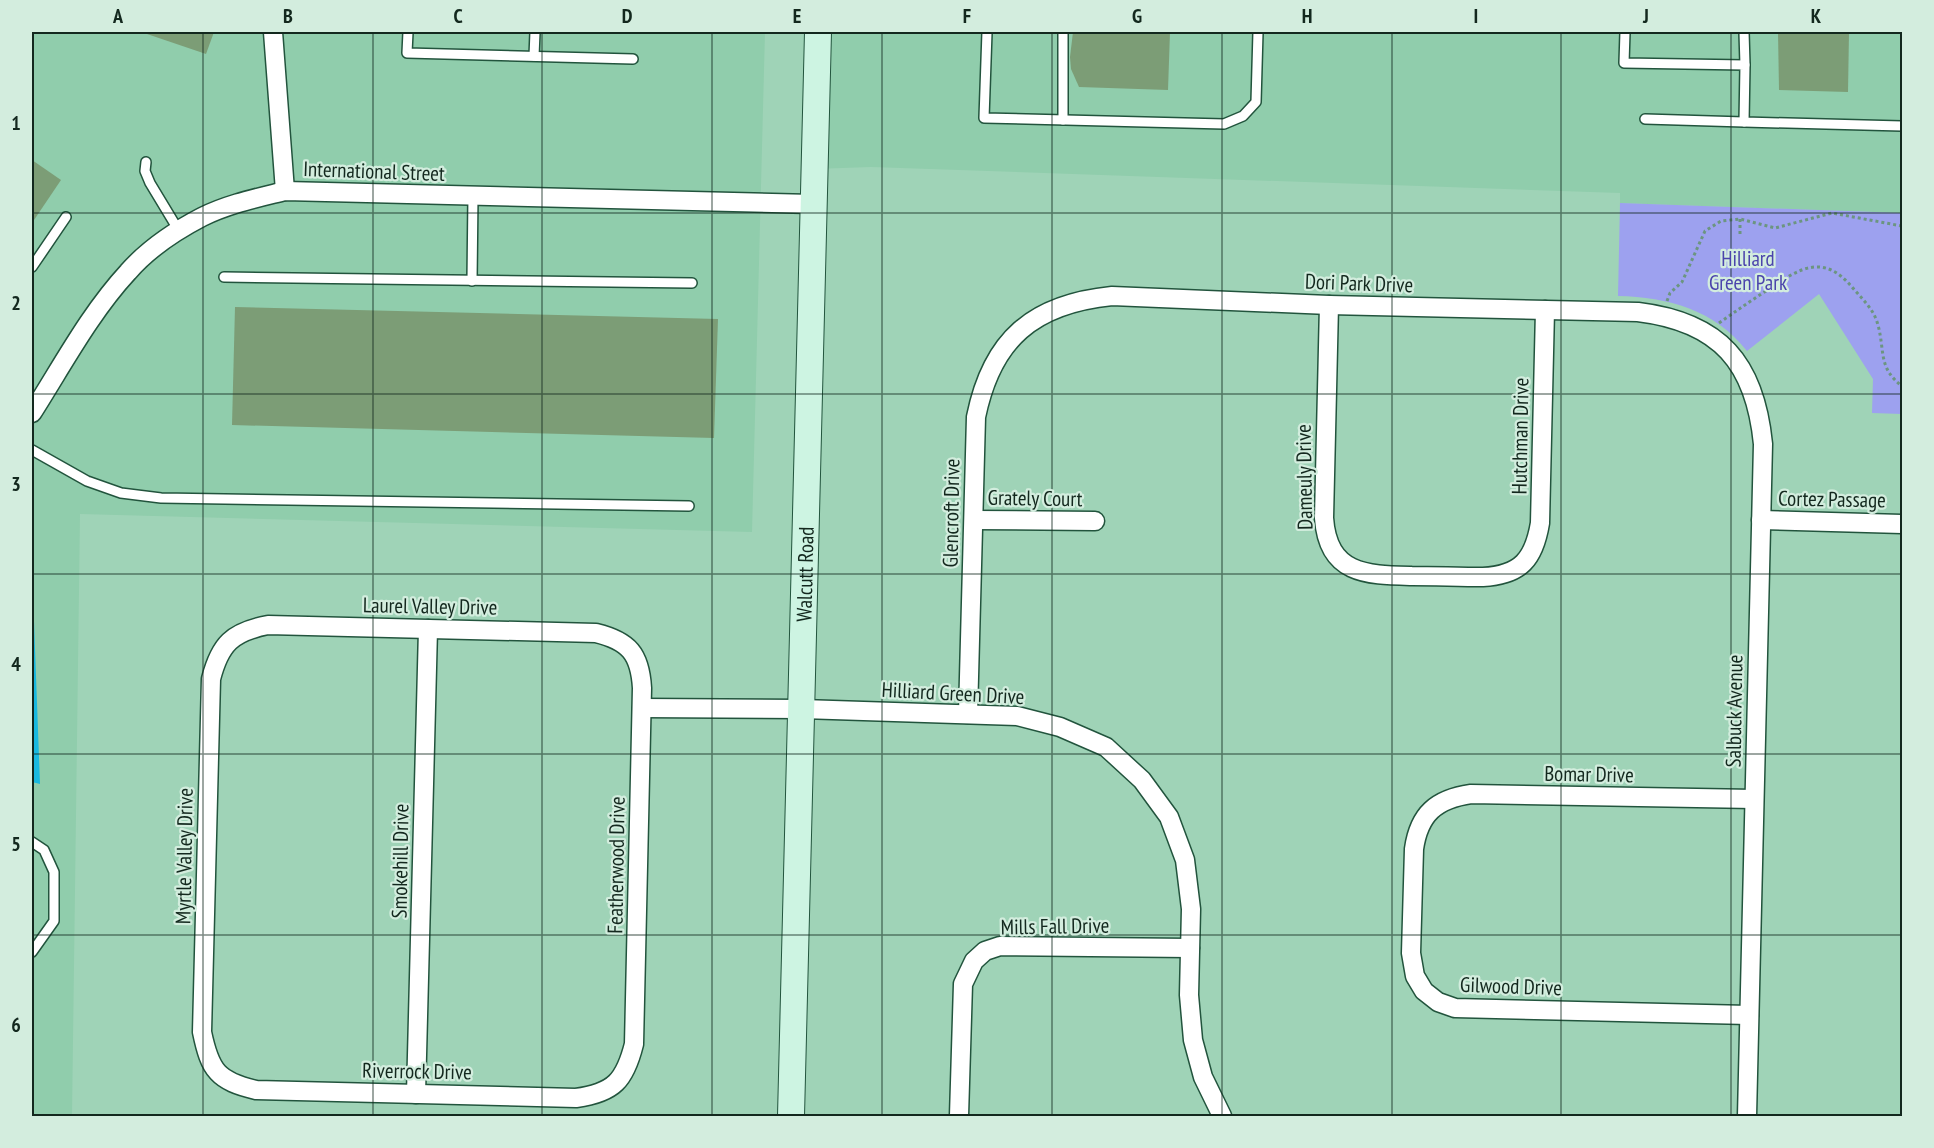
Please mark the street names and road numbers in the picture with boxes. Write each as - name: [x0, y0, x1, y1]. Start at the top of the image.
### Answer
- street label: International Street: [303, 155, 445, 187]
- street label: Dori Park Drive: [1304, 268, 1414, 298]
- street label: Hutchman Drive: [1505, 377, 1535, 495]
- street label: Dameuly Drive: [1290, 424, 1318, 530]
- street label: Glencroft Drive: [937, 458, 965, 568]
- street label: Grately Court: [987, 484, 1083, 512]
- street label: Cortez Passage: [1778, 485, 1886, 513]
- street label: Walcutt Road: [790, 526, 819, 622]
- street label: Laurel Valley Drive: [363, 591, 497, 621]
- street label: Salbuck Avenue: [1720, 654, 1748, 768]
- street label: Hilliard Green Drive: [881, 676, 1025, 710]
- street label: Bomar Drive: [1544, 760, 1634, 788]
- street label: Myrtle Valley Drive: [169, 788, 199, 924]
- street label: Featherwood Drive: [601, 796, 631, 934]
- street label: Smokehill Drive: [386, 803, 414, 919]
- street label: Mills Fall Drive: [1000, 912, 1110, 940]
- street label: Gilwood Drive: [1460, 971, 1562, 1001]
- street label: Riverrock Drive: [362, 1057, 472, 1085]

